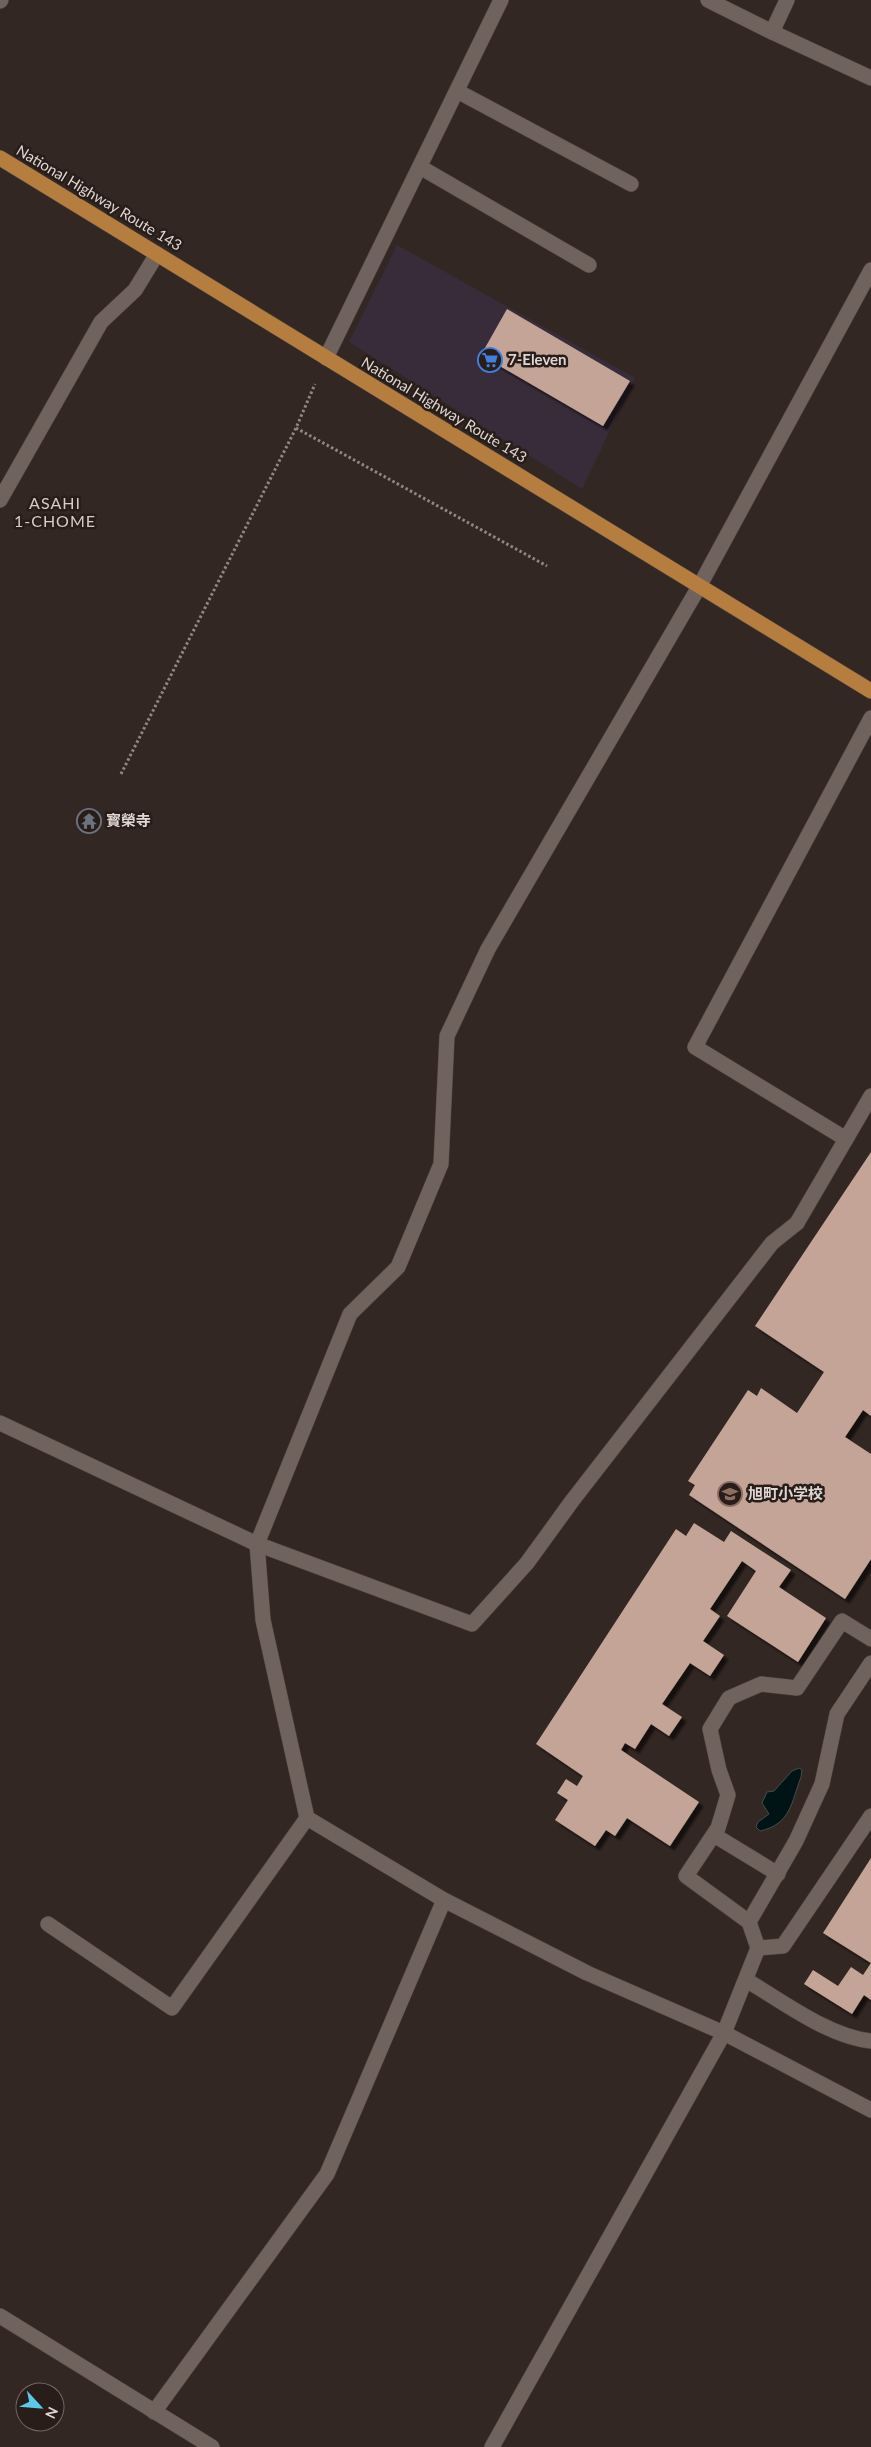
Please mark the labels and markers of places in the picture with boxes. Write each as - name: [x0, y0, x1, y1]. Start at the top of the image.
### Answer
- supermarket icon: 7-Eleven: [477, 347, 503, 373]
- place label: 7-Eleven: [508, 350, 567, 368]
- temple icon: 寳榮寺: [76, 808, 102, 834]
- place label: 寳榮寺: [106, 811, 151, 829]
- school or university icon: 旭町小学校: [717, 1481, 743, 1507]
- place label: 旭町小学校: [748, 1484, 823, 1502]

